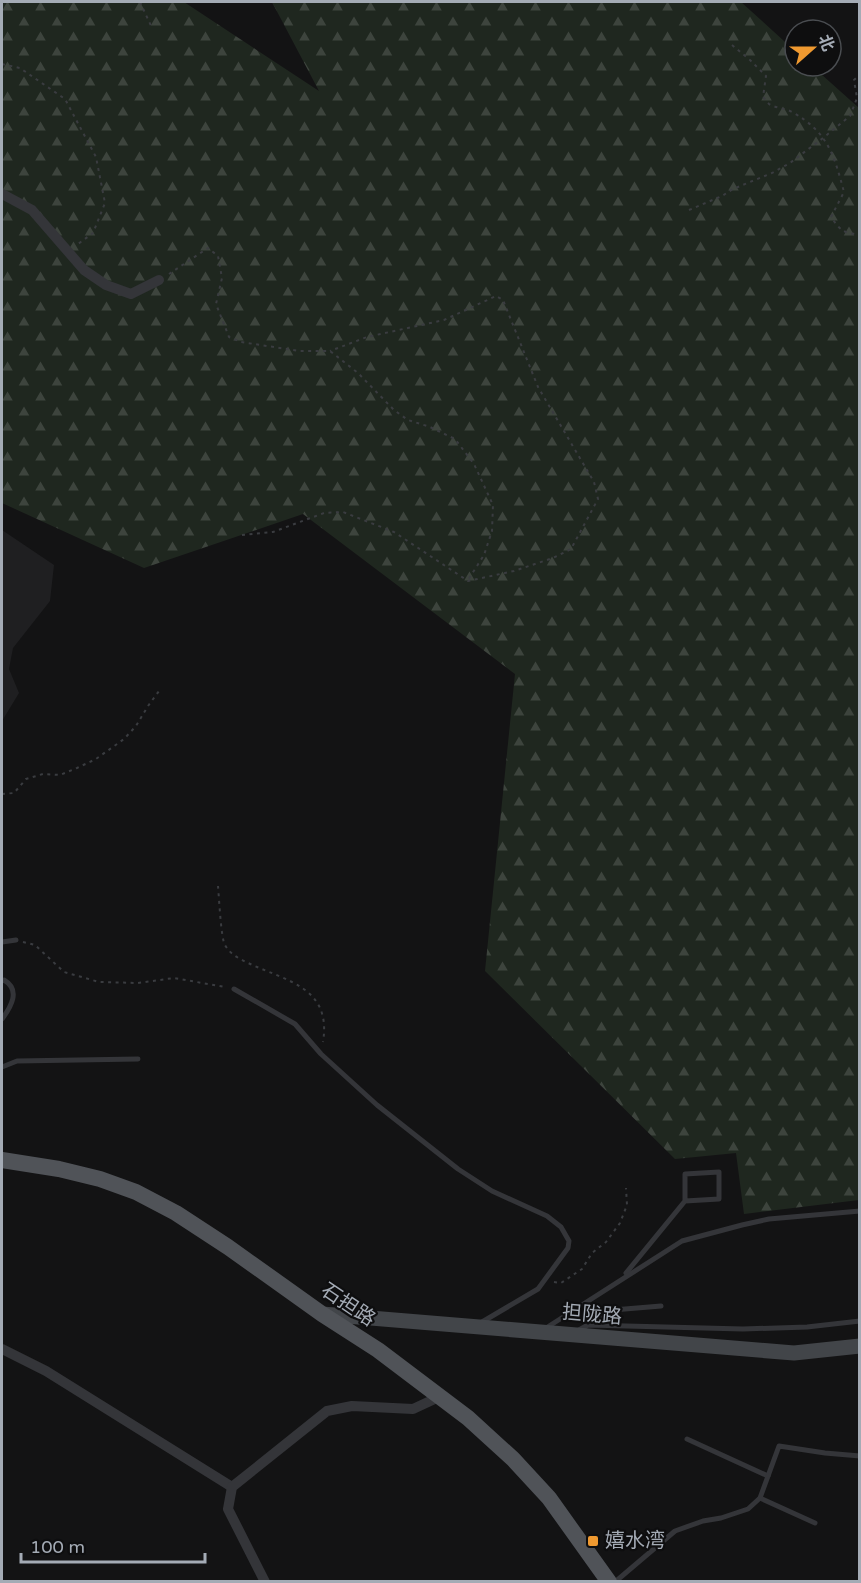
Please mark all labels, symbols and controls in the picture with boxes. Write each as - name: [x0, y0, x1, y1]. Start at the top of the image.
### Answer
- north arrow: [783, 18, 843, 78]
- text: 北: [814, 32, 838, 54]
- street label: 石担路: [316, 1278, 380, 1332]
- street label: 担陇路: [561, 1300, 623, 1330]
- scale bar: [21, 1526, 206, 1564]
- place label: 嬉水湾: [605, 1529, 665, 1553]
- marker: 嬉水湾: [586, 1534, 600, 1548]
- text: 100 m: [30, 1536, 85, 1558]

